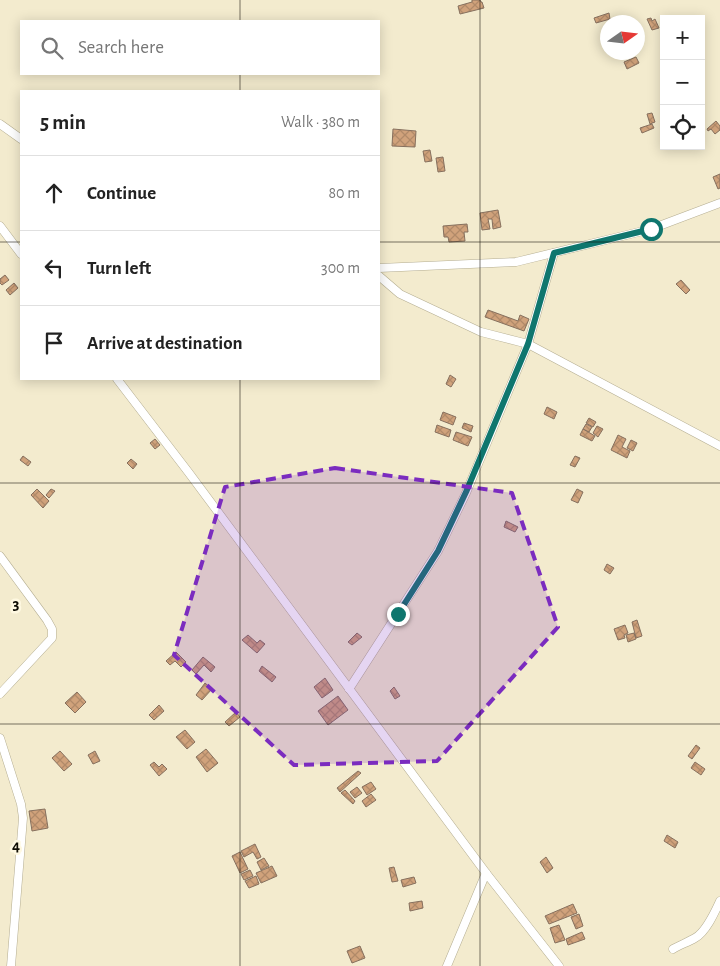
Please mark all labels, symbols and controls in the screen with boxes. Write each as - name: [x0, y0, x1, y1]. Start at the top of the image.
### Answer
- north arrow: [600, 15, 645, 60]
- map controls: [660, 15, 705, 150]
- button: +: [660, 15, 705, 60]
- search box: [20, 20, 380, 75]
- icon: search: [38, 34, 66, 62]
- text: Search here: [78, 38, 164, 57]
- button: −: [660, 60, 705, 105]
- button: locate: [660, 105, 705, 150]
- text: 5 min: [40, 112, 86, 133]
- text: Walk · 380 m: [281, 114, 360, 130]
- icon: ahead: [40, 179, 68, 207]
- text: Continue: [87, 184, 156, 203]
- text: 80 m: [329, 185, 360, 201]
- route start: [640, 218, 663, 241]
- icon: left: [40, 254, 68, 282]
- text: Turn left: [87, 259, 151, 278]
- text: 300 m: [321, 260, 360, 276]
- icon: arrive: [40, 329, 68, 357]
- text: Arrive at destination: [87, 334, 243, 353]
- text: 3: [13, 596, 20, 612]
- route end: [387, 603, 410, 626]
- text: 4: [12, 838, 20, 854]

